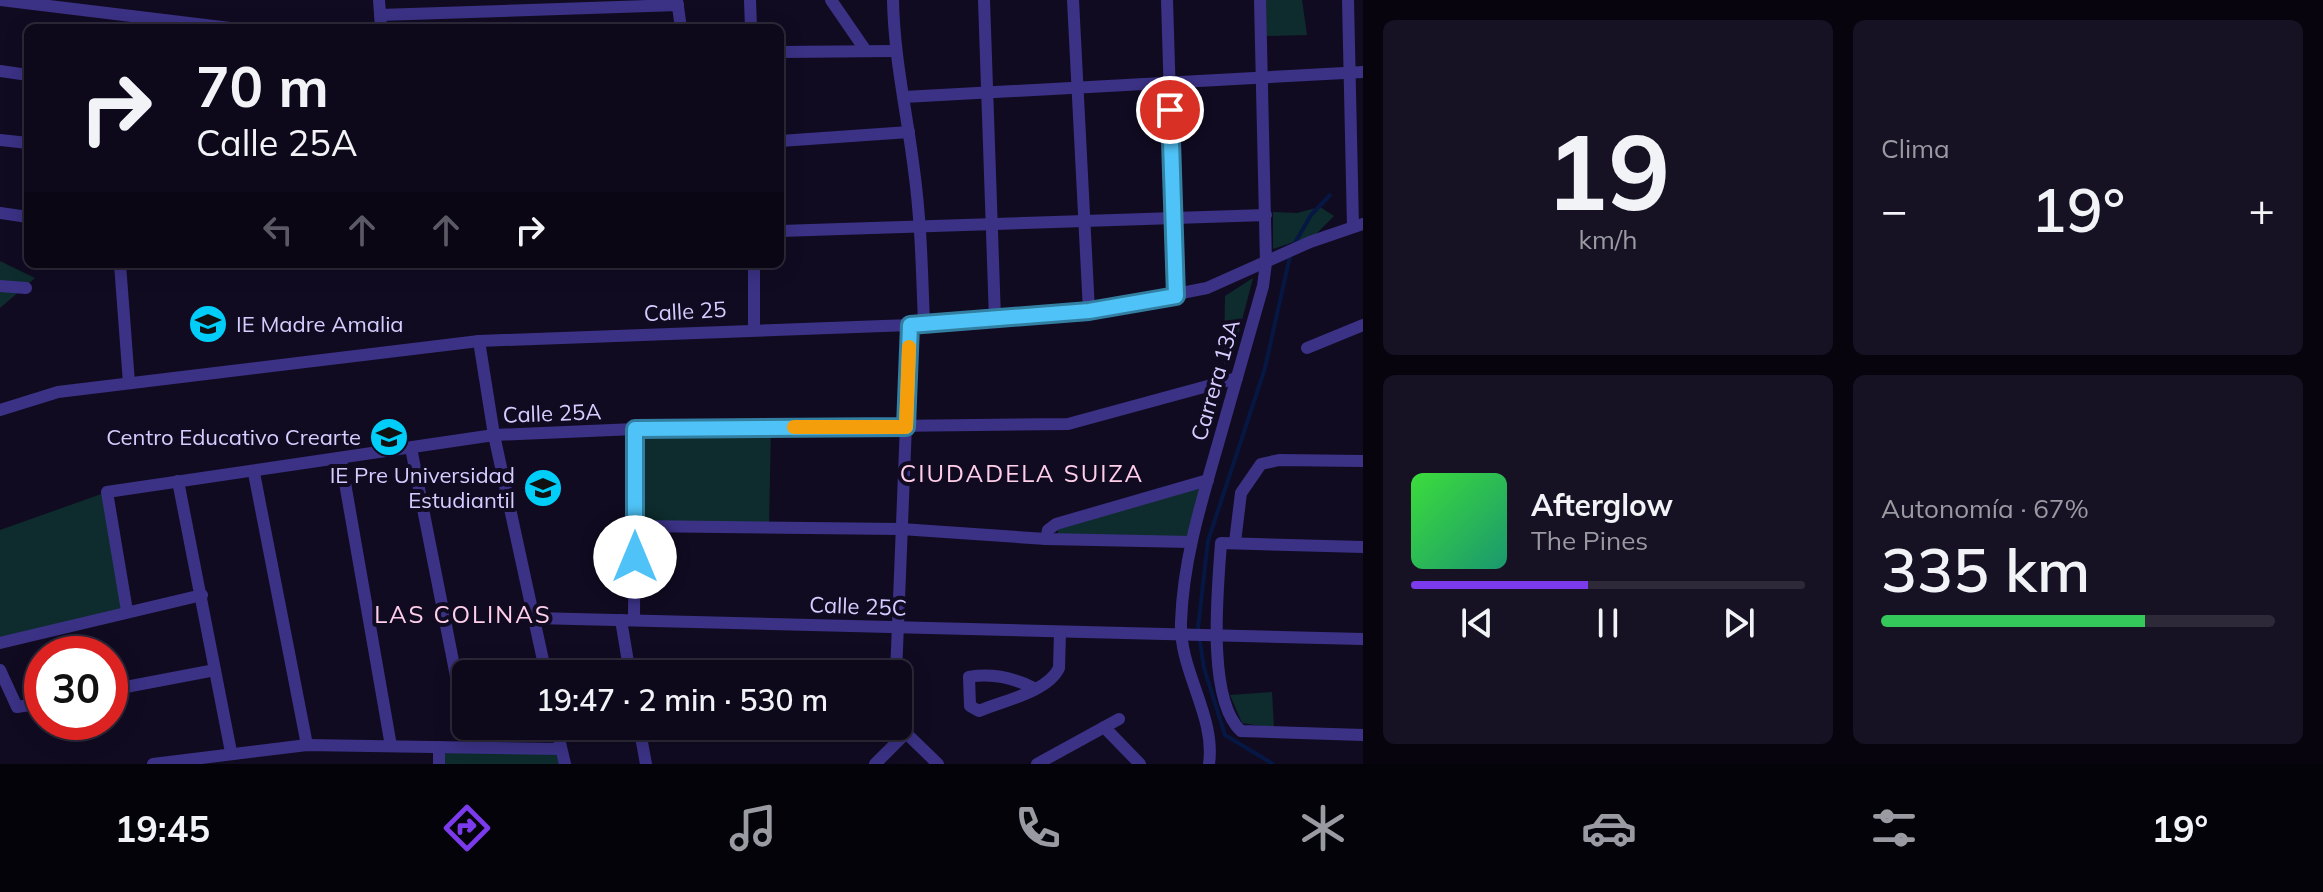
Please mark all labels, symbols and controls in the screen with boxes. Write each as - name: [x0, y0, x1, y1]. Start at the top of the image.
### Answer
- text: 70 m: [196, 51, 329, 121]
- icon: right: [64, 56, 168, 160]
- pin: [1136, 76, 1204, 144]
- icon: arrive: [1148, 88, 1192, 132]
- text: 19: [1546, 105, 1670, 236]
- text: Calle 25A: [196, 120, 357, 165]
- text: Clima: [1881, 132, 1950, 165]
- text: 19°: [2031, 172, 2125, 247]
- text: −: [1881, 182, 1907, 237]
- text: +: [2249, 182, 2275, 237]
- icon: left: [256, 208, 300, 252]
- icon: ahead: [340, 208, 384, 252]
- icon: ahead: [424, 208, 468, 252]
- icon: right: [508, 208, 552, 252]
- text: km/h: [1579, 223, 1637, 256]
- street label: Calle 25: [643, 295, 727, 327]
- school or university icon: IE Madre Amalia: [187, 303, 229, 345]
- place label: IE Madre Amalia: [236, 310, 404, 338]
- street label: Carrera 13A: [1184, 316, 1246, 444]
- street label: Calle 25A: [502, 397, 602, 429]
- school or university icon: Centro Educativo Crearte: [368, 416, 410, 458]
- place label: Centro Educativo Crearte: [106, 423, 361, 451]
- district label: CIUDADELA SUIZA: [900, 458, 1144, 488]
- place label: IE Pre Universidad Estudiantil: [330, 461, 515, 514]
- school or university icon: IE Pre Universidad Estudiantil: [522, 467, 564, 509]
- text: Afterglow: [1531, 486, 1673, 524]
- text: Autonomía · 67%: [1881, 492, 2089, 525]
- position arrow: [593, 515, 677, 599]
- text: The Pines: [1531, 524, 1648, 557]
- text: 335 km: [1881, 532, 2090, 607]
- street label: Calle 25C: [809, 590, 907, 622]
- district label: LAS COLINAS: [374, 599, 552, 629]
- icon: previous: [1455, 601, 1499, 645]
- icon: pause: [1586, 601, 1630, 645]
- icon: next: [1717, 601, 1761, 645]
- speed limit sign: 30: [24, 636, 128, 740]
- text: 19:47 · 2 min · 530 m: [536, 681, 828, 719]
- icon: directions: [439, 800, 495, 856]
- icon: music: [725, 800, 781, 856]
- icon: phone: [1010, 800, 1066, 856]
- icon: climate: [1295, 800, 1351, 856]
- icon: car: [1581, 800, 1637, 856]
- icon: filters: [1866, 800, 1922, 856]
- text: 19:45: [115, 806, 210, 851]
- text: 19°: [2151, 806, 2208, 851]

